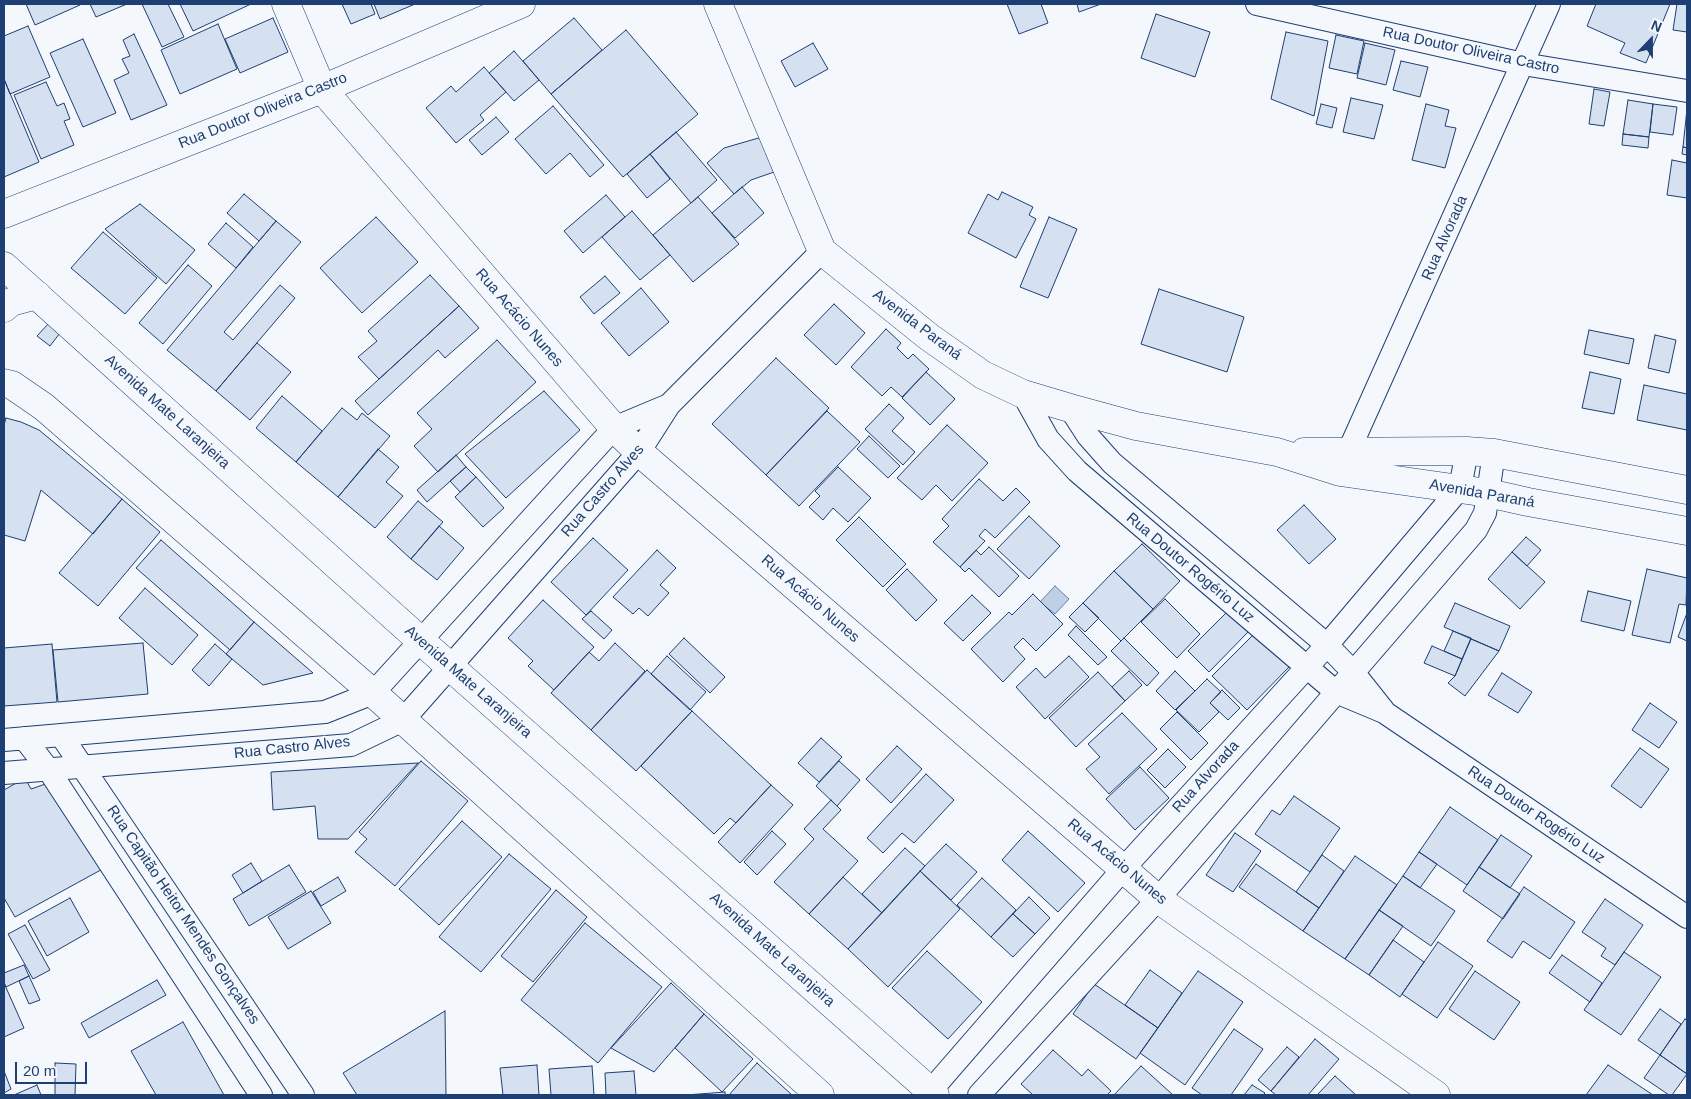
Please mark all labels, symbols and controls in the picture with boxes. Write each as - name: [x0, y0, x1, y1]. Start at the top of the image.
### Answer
- north arrow: [1626, 15, 1676, 65]
- text: N: [1649, 17, 1664, 35]
- street label: Rua Doutor Oliveira Castro: [1381, 23, 1561, 79]
- street label: Rua Doutor Oliveira Castro: [176, 69, 350, 153]
- street label: Rua Alvorada: [1418, 193, 1472, 283]
- street label: Rua Acácio Nunes: [471, 265, 567, 371]
- street label: Avenida Paraná: [869, 286, 965, 364]
- street label: Avenida Mate Laranjeira: [101, 351, 233, 473]
- street label: Rua Castro Alves: [558, 441, 648, 541]
- street label: Avenida Paraná: [1428, 476, 1536, 512]
- street label: Rua Doutor Rogério Luz: [1122, 509, 1258, 627]
- street label: Rua Acácio Nunes: [757, 551, 863, 647]
- street label: Avenida Mate Laranjeira: [401, 622, 535, 742]
- street label: Rua Castro Alves: [233, 733, 351, 763]
- street label: Rua Alvorada: [1169, 737, 1243, 817]
- street label: Rua Doutor Rogério Luz: [1464, 762, 1608, 868]
- street label: Rua Capitão Heitor Mendes Gonçalves: [103, 802, 263, 1028]
- street label: Rua Acácio Nunes: [1064, 815, 1170, 909]
- street label: Avenida Mate Laranjeira: [706, 889, 838, 1011]
- scale bar: [18, 1052, 90, 1084]
- text: 20 m: [23, 1062, 56, 1079]

